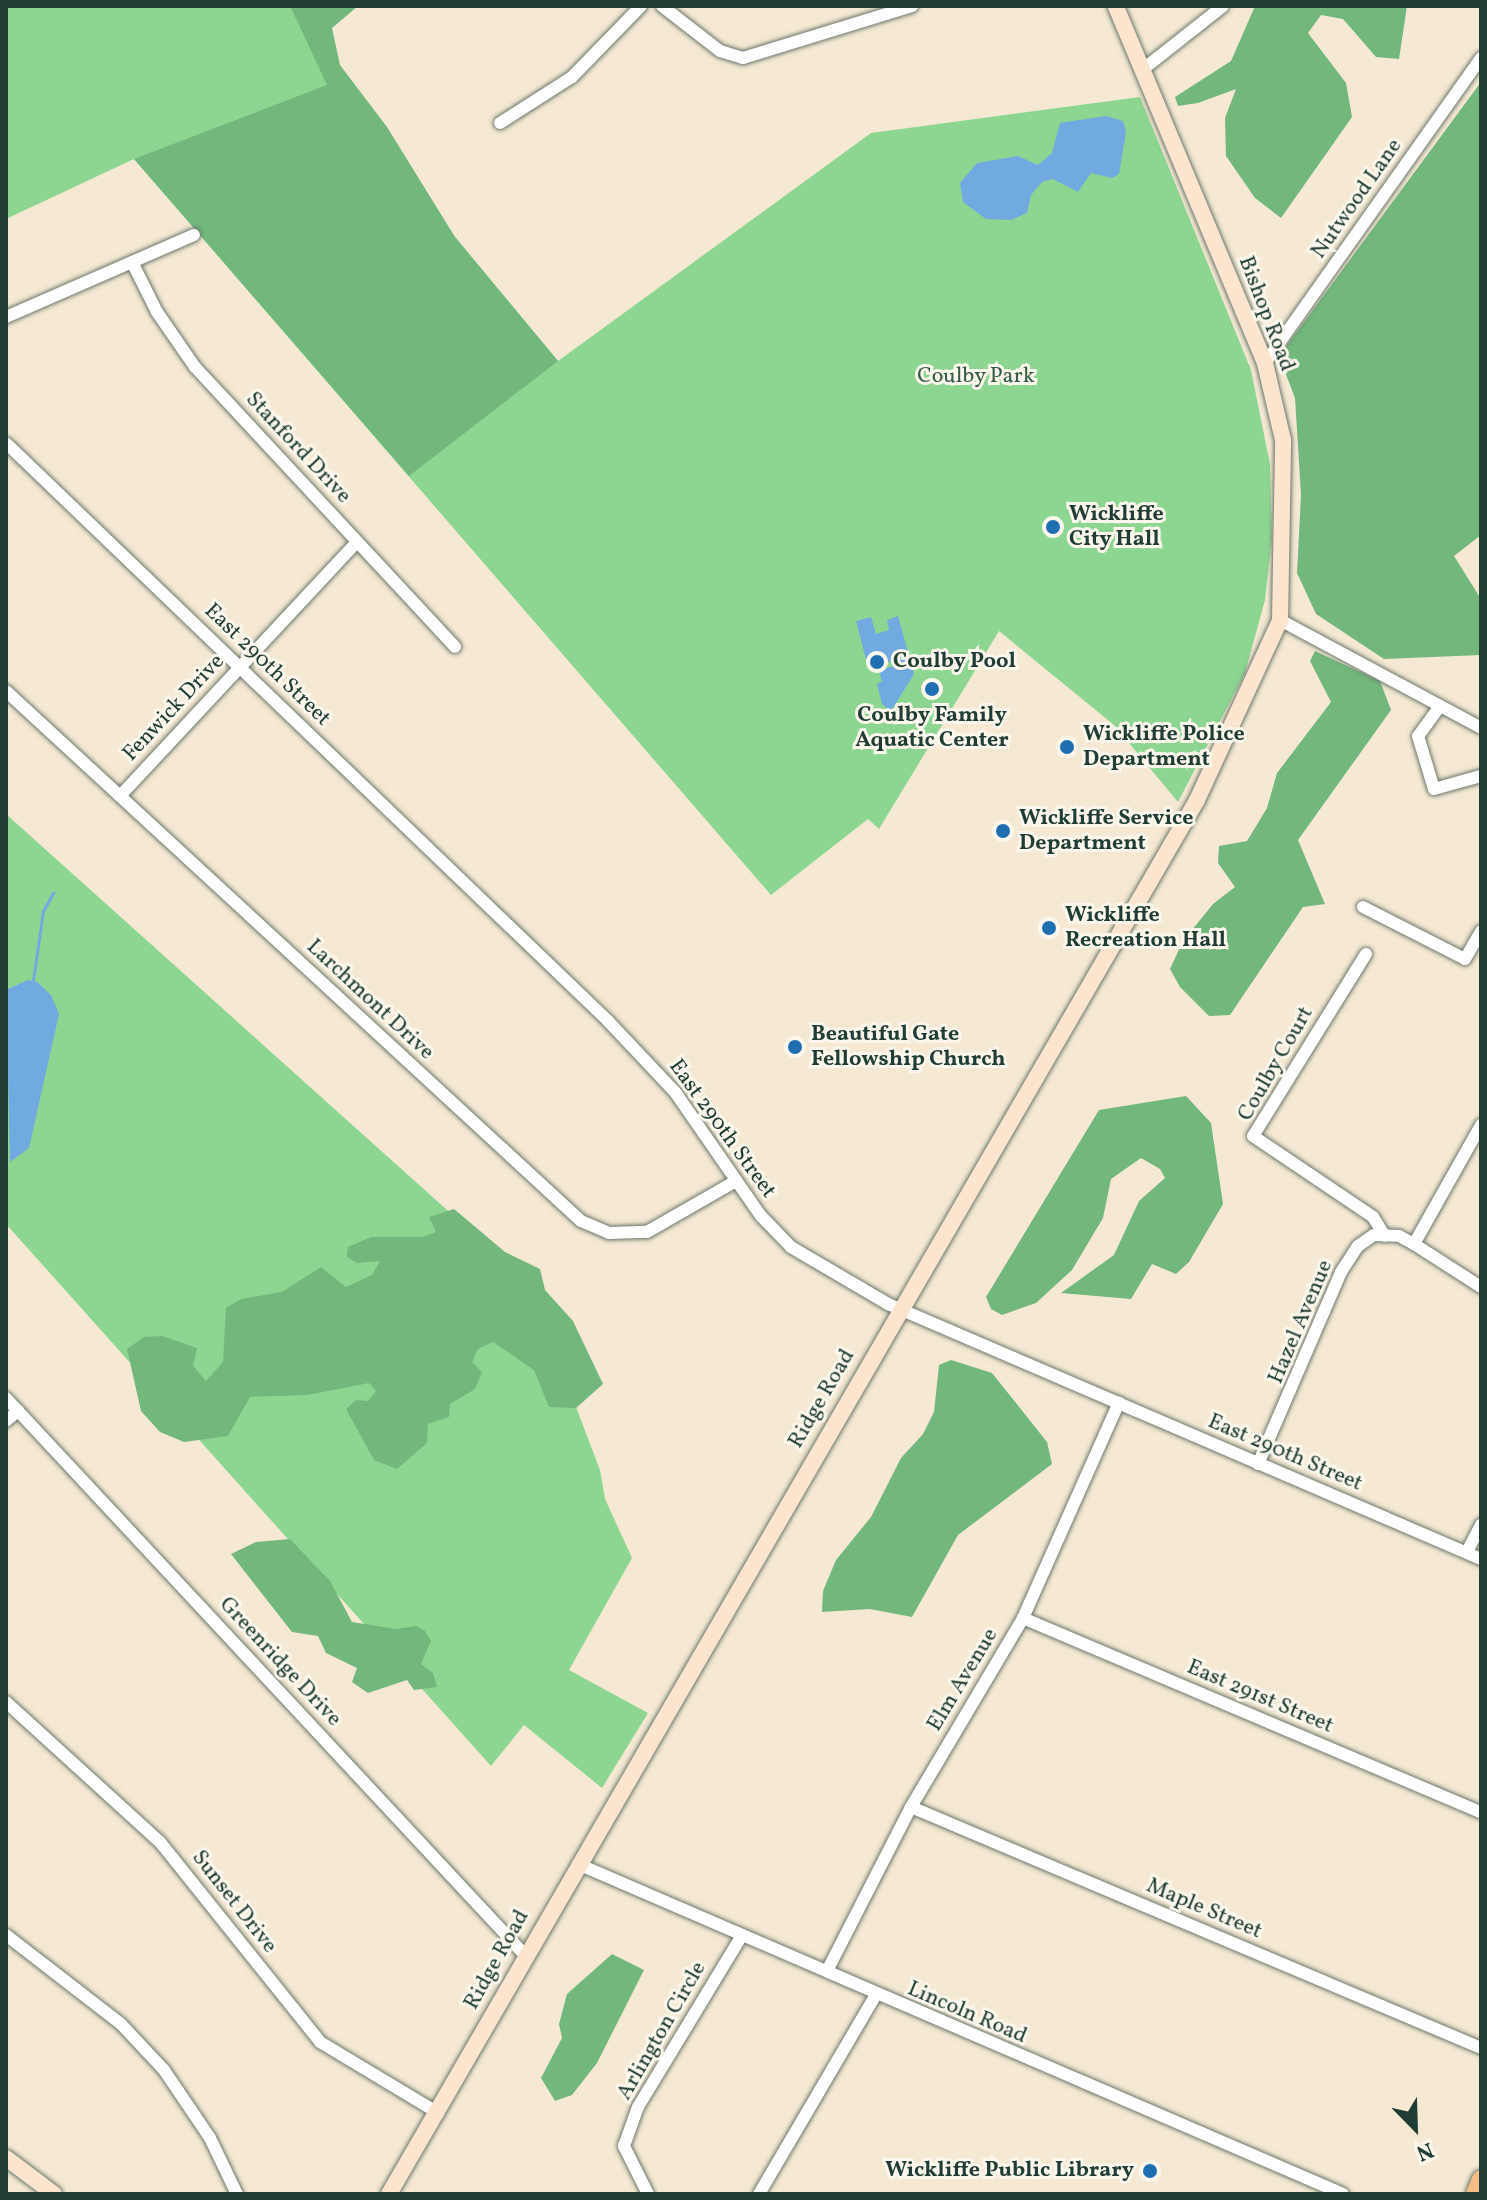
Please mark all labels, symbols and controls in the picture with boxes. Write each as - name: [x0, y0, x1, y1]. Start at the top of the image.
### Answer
- street label: Nutwood Lane: [1306, 134, 1408, 264]
- street label: Bishop Road: [1232, 253, 1300, 375]
- park label: Coulby Park: [917, 364, 1035, 390]
- street label: Stanford Drive: [240, 387, 356, 509]
- place label: Wickliffe City Hall: [1069, 501, 1164, 552]
- marker: Wickliffe City Hall: [1044, 518, 1062, 536]
- street label: East 290th Street: [198, 598, 336, 732]
- street label: Fenwick Drive: [118, 649, 230, 767]
- place label: Coulby Pool: [893, 649, 1016, 675]
- marker: Coulby Pool: [868, 653, 886, 671]
- marker: Coulby Family Aquatic Center: [923, 680, 941, 698]
- place label: Coulby Family Aquatic Center: [855, 702, 1009, 754]
- place label: Wickliffe Police Department: [1083, 721, 1245, 772]
- marker: Wickliffe Police Department: [1058, 738, 1076, 756]
- place label: Wickliffe Service Department: [1019, 805, 1193, 856]
- marker: Wickliffe Service Department: [994, 822, 1012, 840]
- place label: Wickliffe Recreation Hall: [1065, 902, 1226, 954]
- marker: Wickliffe Recreation Hall: [1040, 919, 1058, 937]
- street label: Larchmont Drive: [301, 934, 439, 1066]
- street label: Coulby Court: [1232, 1002, 1320, 1126]
- place label: Beautiful Gate Fellowship Church: [811, 1021, 1006, 1072]
- marker: Beautiful Gate Fellowship Church: [786, 1038, 804, 1056]
- street label: East 290th Street: [663, 1054, 781, 1204]
- street label: Hazel Avenue: [1263, 1256, 1339, 1388]
- street label: Ridge Road: [783, 1345, 861, 1453]
- street label: East 290th Street: [1204, 1409, 1366, 1497]
- street label: Greenridge Drive: [213, 1592, 347, 1732]
- street label: Elm Avenue: [922, 1624, 1004, 1736]
- street label: East 291st Street: [1183, 1654, 1337, 1740]
- street label: Sunset Drive: [186, 1845, 282, 1959]
- street label: Maple Street: [1142, 1873, 1266, 1945]
- street label: Ridge Road: [459, 1906, 535, 2014]
- street label: Arlington Circle: [612, 1957, 712, 2105]
- street label: Lincoln Road: [903, 1976, 1031, 2050]
- north arrow: [1375, 2088, 1455, 2168]
- text: N: [1411, 2133, 1438, 2168]
- place label: Wickliffe Public Library: [885, 2158, 1134, 2184]
- marker: Wickliffe Public Library: [1141, 2162, 1159, 2180]

